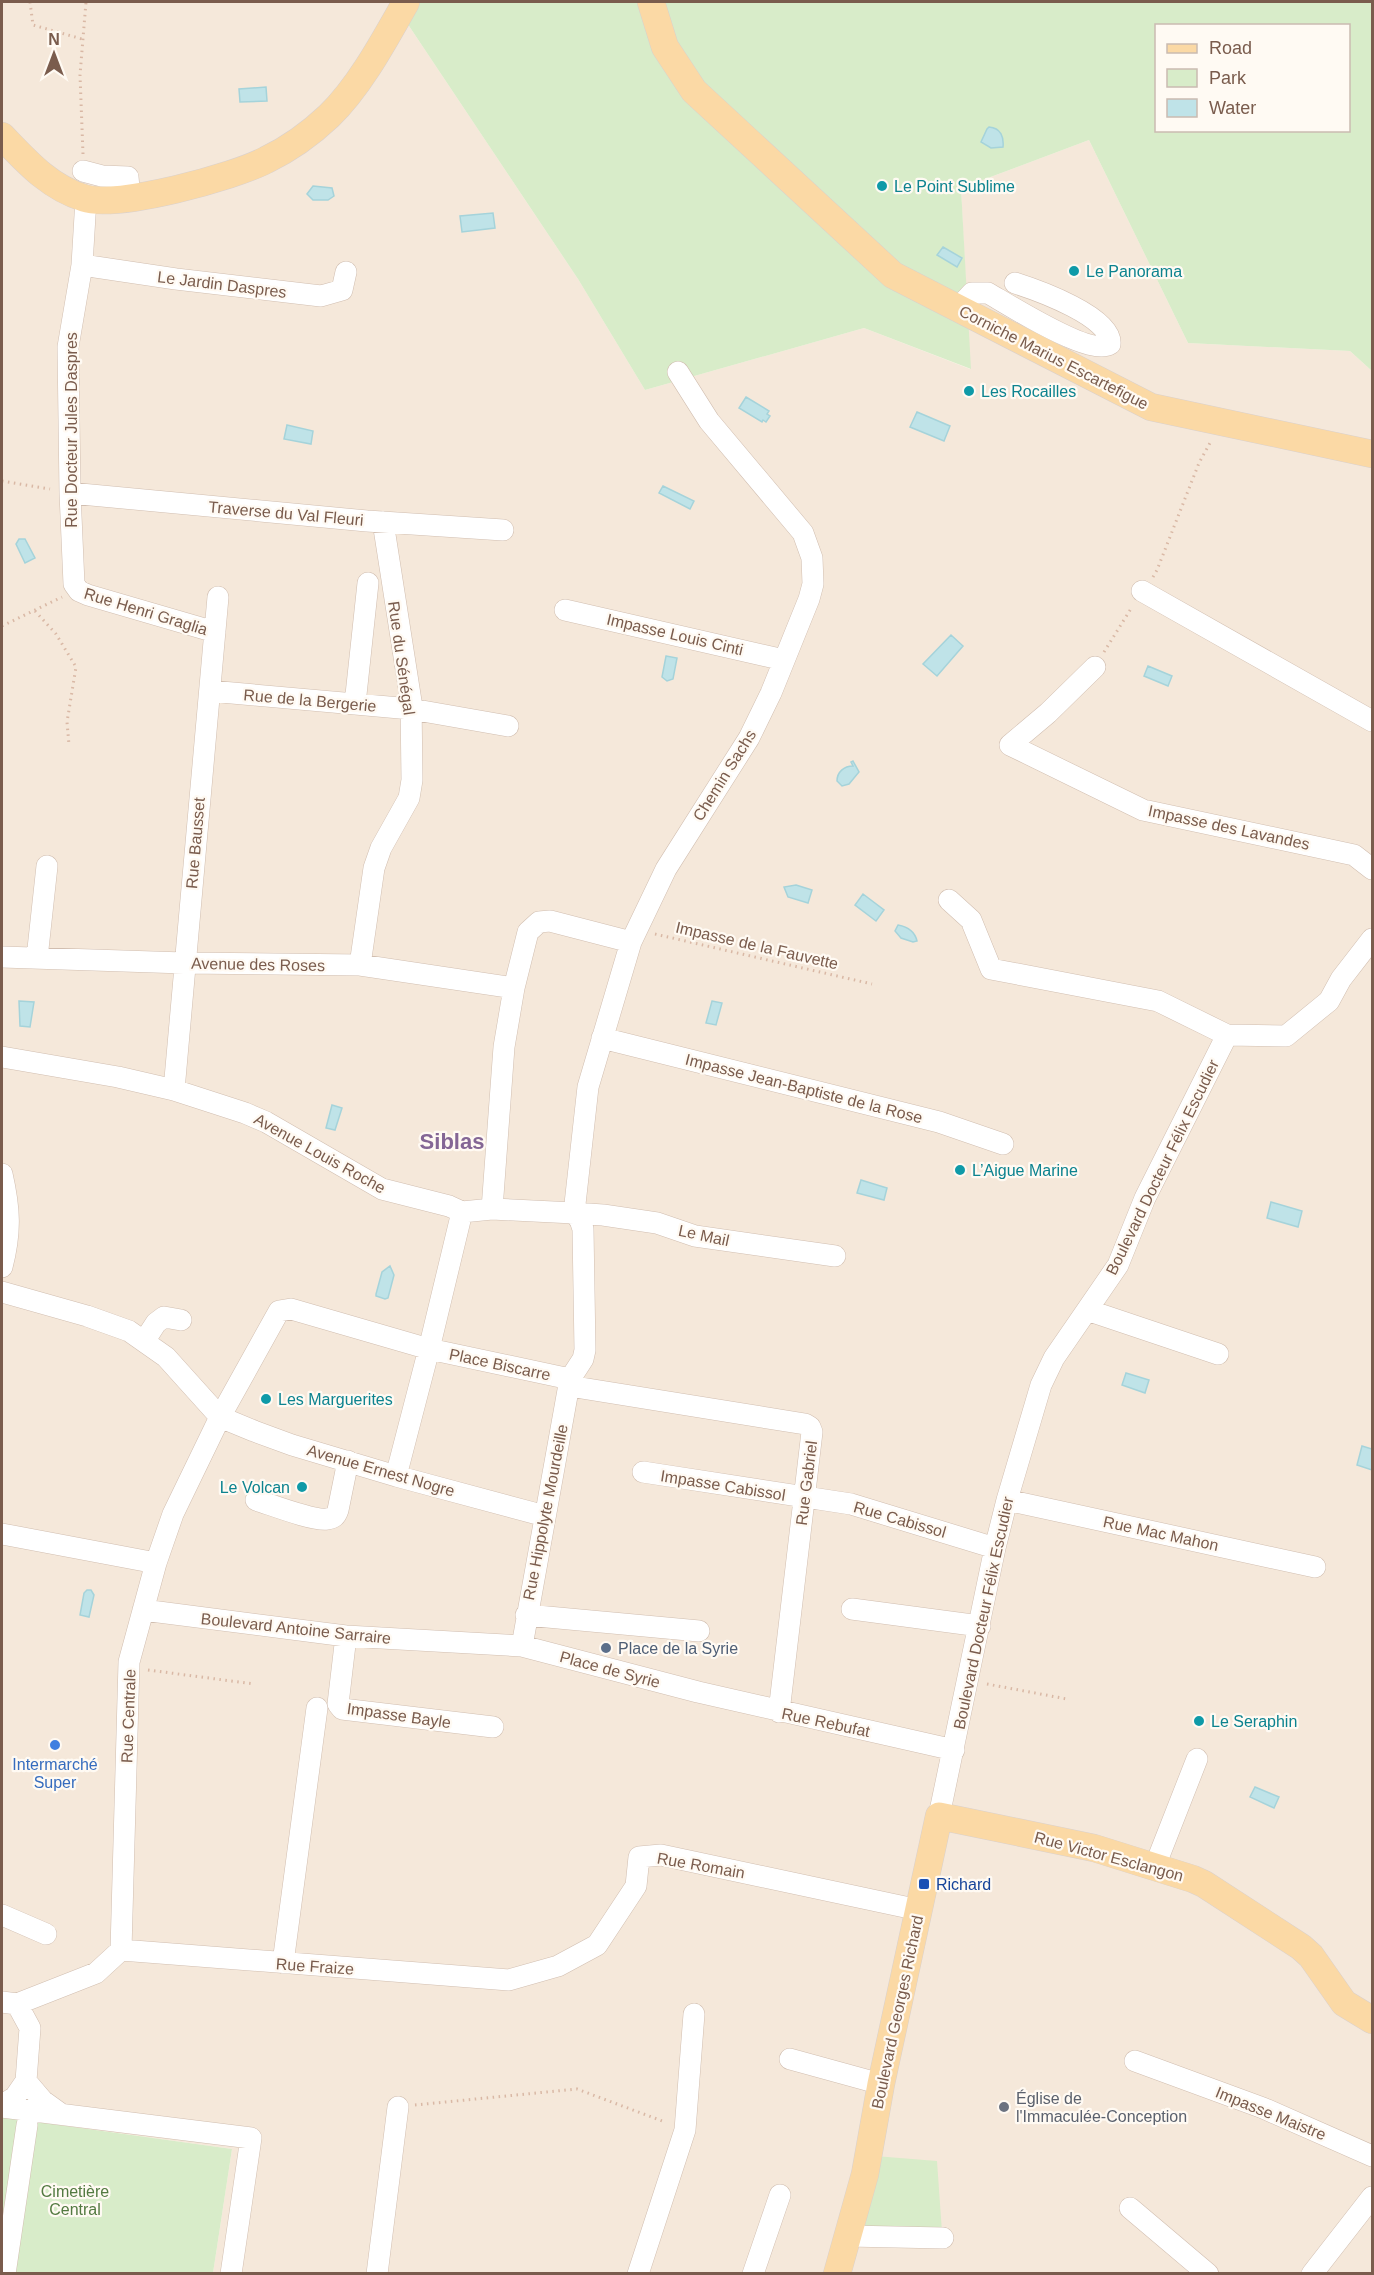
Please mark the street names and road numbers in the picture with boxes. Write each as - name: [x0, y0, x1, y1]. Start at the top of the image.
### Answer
- street label: Le Jardin Daspres: [156, 268, 287, 301]
- street label: Corniche Marius Escartefigue: [956, 302, 1151, 413]
- street label: Rue Docteur Jules Daspres: [63, 332, 80, 528]
- street label: Traverse du Val Fleuri: [208, 498, 364, 529]
- street label: Rue Henri Graglia: [82, 585, 210, 638]
- street label: Rue du Sénégal: [385, 600, 418, 716]
- street label: Impasse Louis Cinti: [605, 611, 745, 658]
- street label: Rue de la Bergerie: [243, 686, 377, 715]
- street label: Chemin Sachs: [690, 727, 759, 824]
- street label: Rue Bausset: [183, 796, 208, 889]
- street label: Impasse des Lavandes: [1147, 802, 1311, 853]
- street label: Impasse de la Fauvette: [674, 918, 840, 972]
- street label: Avenue des Roses: [191, 955, 325, 974]
- street label: Impasse Jean-Baptiste de la Rose: [684, 1051, 924, 1126]
- street label: Boulevard Docteur Félix Escudier: [1103, 1056, 1222, 1278]
- street label: Avenue Louis Roche: [251, 1110, 388, 1197]
- street label: Le Mail: [677, 1222, 731, 1249]
- street label: Place Biscarre: [448, 1345, 552, 1384]
- street label: Rue Hippolyte Mourdeille: [520, 1423, 571, 1601]
- street label: Rue Gabriel: [793, 1440, 820, 1526]
- street label: Avenue Ernest Nogre: [305, 1441, 457, 1500]
- street label: Impasse Cabissol: [659, 1467, 787, 1504]
- street label: Boulevard Docteur Félix Escudier: [950, 1495, 1017, 1731]
- street label: Rue Cabissol: [852, 1498, 948, 1541]
- street label: Rue Mac Mahon: [1102, 1513, 1220, 1554]
- street label: Boulevard Antoine Sarraire: [200, 1610, 392, 1647]
- street label: Place de Syrie: [558, 1648, 662, 1691]
- street label: Rue Centrale: [118, 1669, 139, 1763]
- street label: Impasse Bayle: [346, 1700, 452, 1731]
- street label: Rue Rebufat: [780, 1705, 872, 1740]
- street label: Rue Victor Esclangon: [1032, 1828, 1185, 1885]
- street label: Rue Romain: [656, 1849, 746, 1882]
- street label: Boulevard Georges Richard: [869, 1914, 926, 2110]
- street label: Rue Fraize: [275, 1955, 355, 1978]
- street label: Impasse Maistre: [1213, 2084, 1328, 2143]

